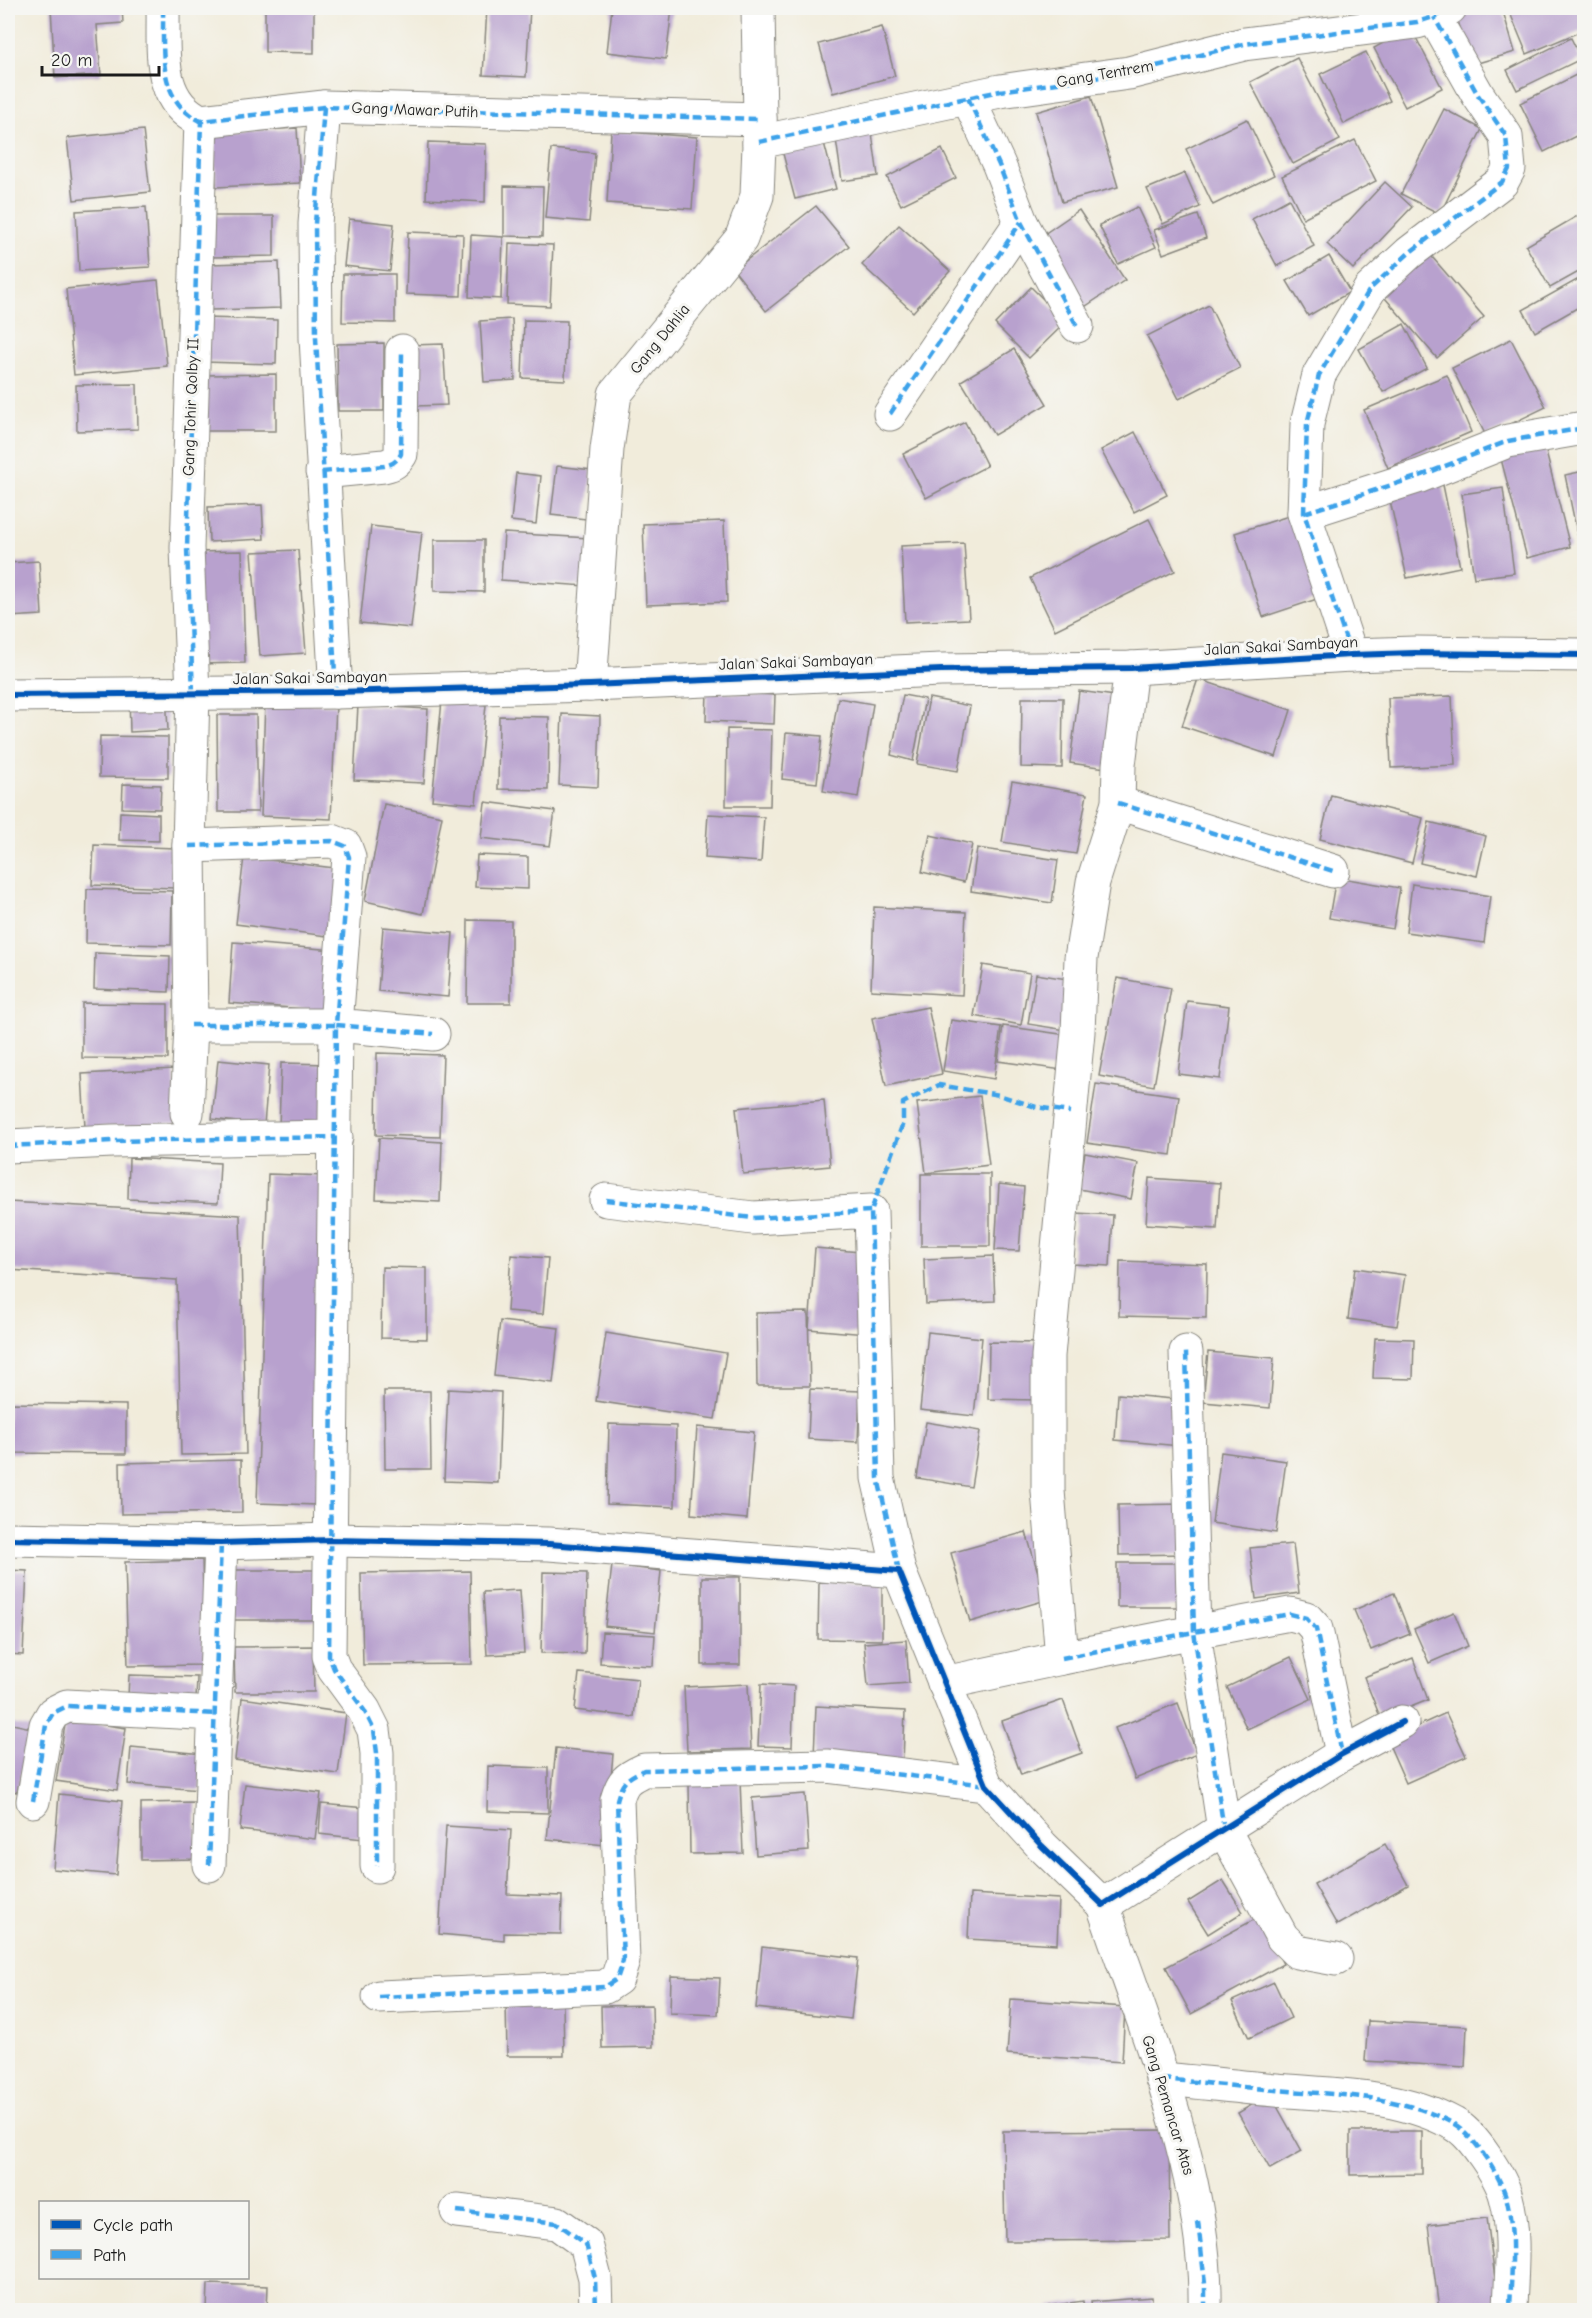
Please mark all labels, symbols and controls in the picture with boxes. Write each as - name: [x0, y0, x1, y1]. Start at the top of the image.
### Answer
- scale bar: [42, 39, 159, 77]
- text: 20 m: [51, 50, 92, 71]
- street label: Gang Tentrem: [1055, 57, 1155, 91]
- street label: Gang Mawar Putih: [351, 99, 479, 121]
- street label: Gang Dahlia: [626, 300, 694, 378]
- street label: Gang Tohir Qolby II: [180, 338, 202, 476]
- street label: Jalan Sakai Sambayan: [1203, 633, 1359, 659]
- street label: Jalan Sakai Sambayan: [719, 650, 873, 674]
- street label: Jalan Sakai Sambayan: [233, 668, 387, 688]
- street label: Gang Pemancar Atas: [1138, 2033, 1198, 2177]
- legend: [39, 2201, 249, 2279]
- text: Cycle path: [93, 2215, 173, 2236]
- text: Path: [93, 2245, 126, 2266]

